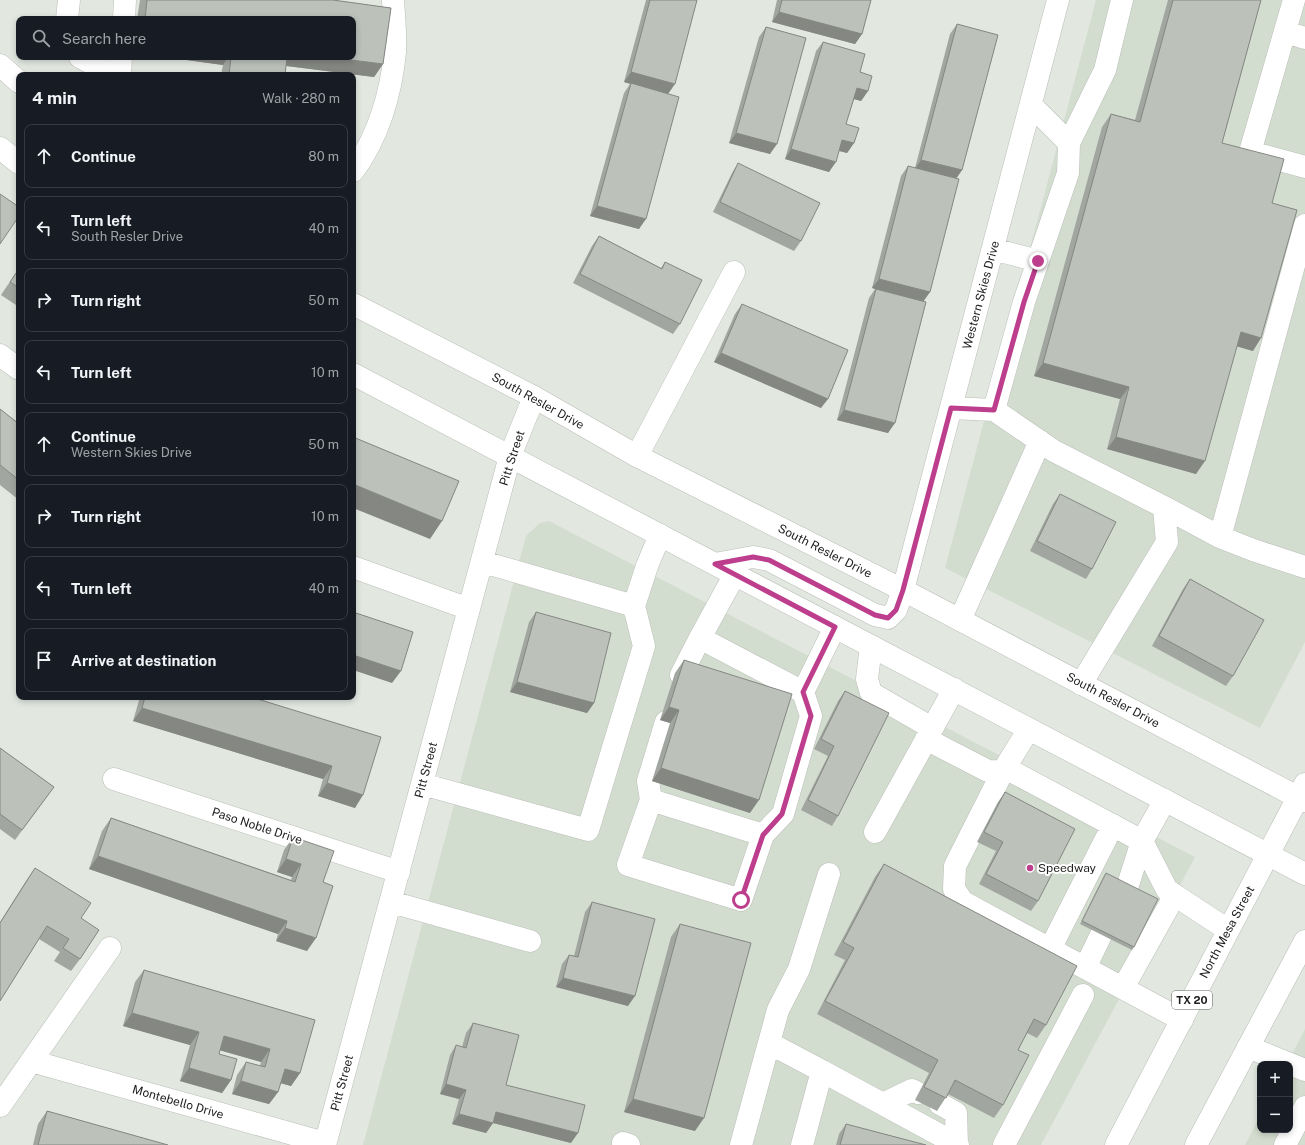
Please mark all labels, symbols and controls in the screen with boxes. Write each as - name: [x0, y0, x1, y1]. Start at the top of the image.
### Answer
- search box: [16, 16, 356, 60]
- icon: search: [30, 27, 52, 49]
- text: Search here: [62, 30, 146, 47]
- text: 4 min: [32, 88, 77, 108]
- text: Walk · 280 m: [262, 91, 340, 106]
- icon: ahead: [33, 145, 55, 167]
- text: Continue: [71, 148, 136, 165]
- text: 80 m: [308, 149, 339, 164]
- text: Turn left: [71, 212, 132, 229]
- icon: left: [33, 217, 55, 239]
- text: 40 m: [308, 221, 339, 236]
- text: South Resler Drive: [71, 229, 183, 244]
- street label: Western Skies Drive: [960, 239, 1002, 351]
- route end: [1029, 252, 1047, 270]
- icon: right: [33, 289, 55, 311]
- text: Turn right: [71, 292, 141, 309]
- text: 50 m: [308, 293, 339, 308]
- icon: left: [33, 361, 55, 383]
- text: Turn left: [71, 364, 132, 381]
- text: 10 m: [311, 365, 339, 380]
- street label: South Resler Drive: [489, 370, 587, 432]
- text: Continue: [71, 428, 136, 445]
- street label: Pitt Street: [496, 428, 528, 487]
- icon: ahead: [33, 433, 55, 455]
- text: 50 m: [308, 437, 339, 452]
- text: Western Skies Drive: [71, 445, 192, 460]
- icon: right: [33, 505, 55, 527]
- text: Turn right: [71, 508, 141, 525]
- text: 10 m: [311, 509, 339, 524]
- street label: South Resler Drive: [776, 521, 874, 581]
- icon: left: [33, 577, 55, 599]
- text: Turn left: [71, 580, 132, 597]
- text: 40 m: [308, 581, 339, 596]
- icon: arrive: [33, 649, 55, 671]
- text: Arrive at destination: [71, 652, 216, 669]
- street label: South Resler Drive: [1064, 670, 1162, 731]
- street label: Pitt Street: [412, 740, 440, 799]
- street label: Paso Noble Drive: [210, 805, 304, 847]
- place label: Speedway: [1038, 861, 1097, 875]
- marker: Speedway: [1025, 863, 1035, 873]
- street label: North Mesa Street: [1197, 883, 1257, 981]
- route start: [732, 891, 750, 909]
- road number: TX 20: [1172, 991, 1212, 1009]
- street label: Pitt Street: [328, 1053, 356, 1112]
- map controls: [1257, 1061, 1293, 1133]
- button: +: [1257, 1061, 1293, 1097]
- street label: Montebello Drive: [131, 1082, 225, 1122]
- button: −: [1257, 1097, 1293, 1133]

